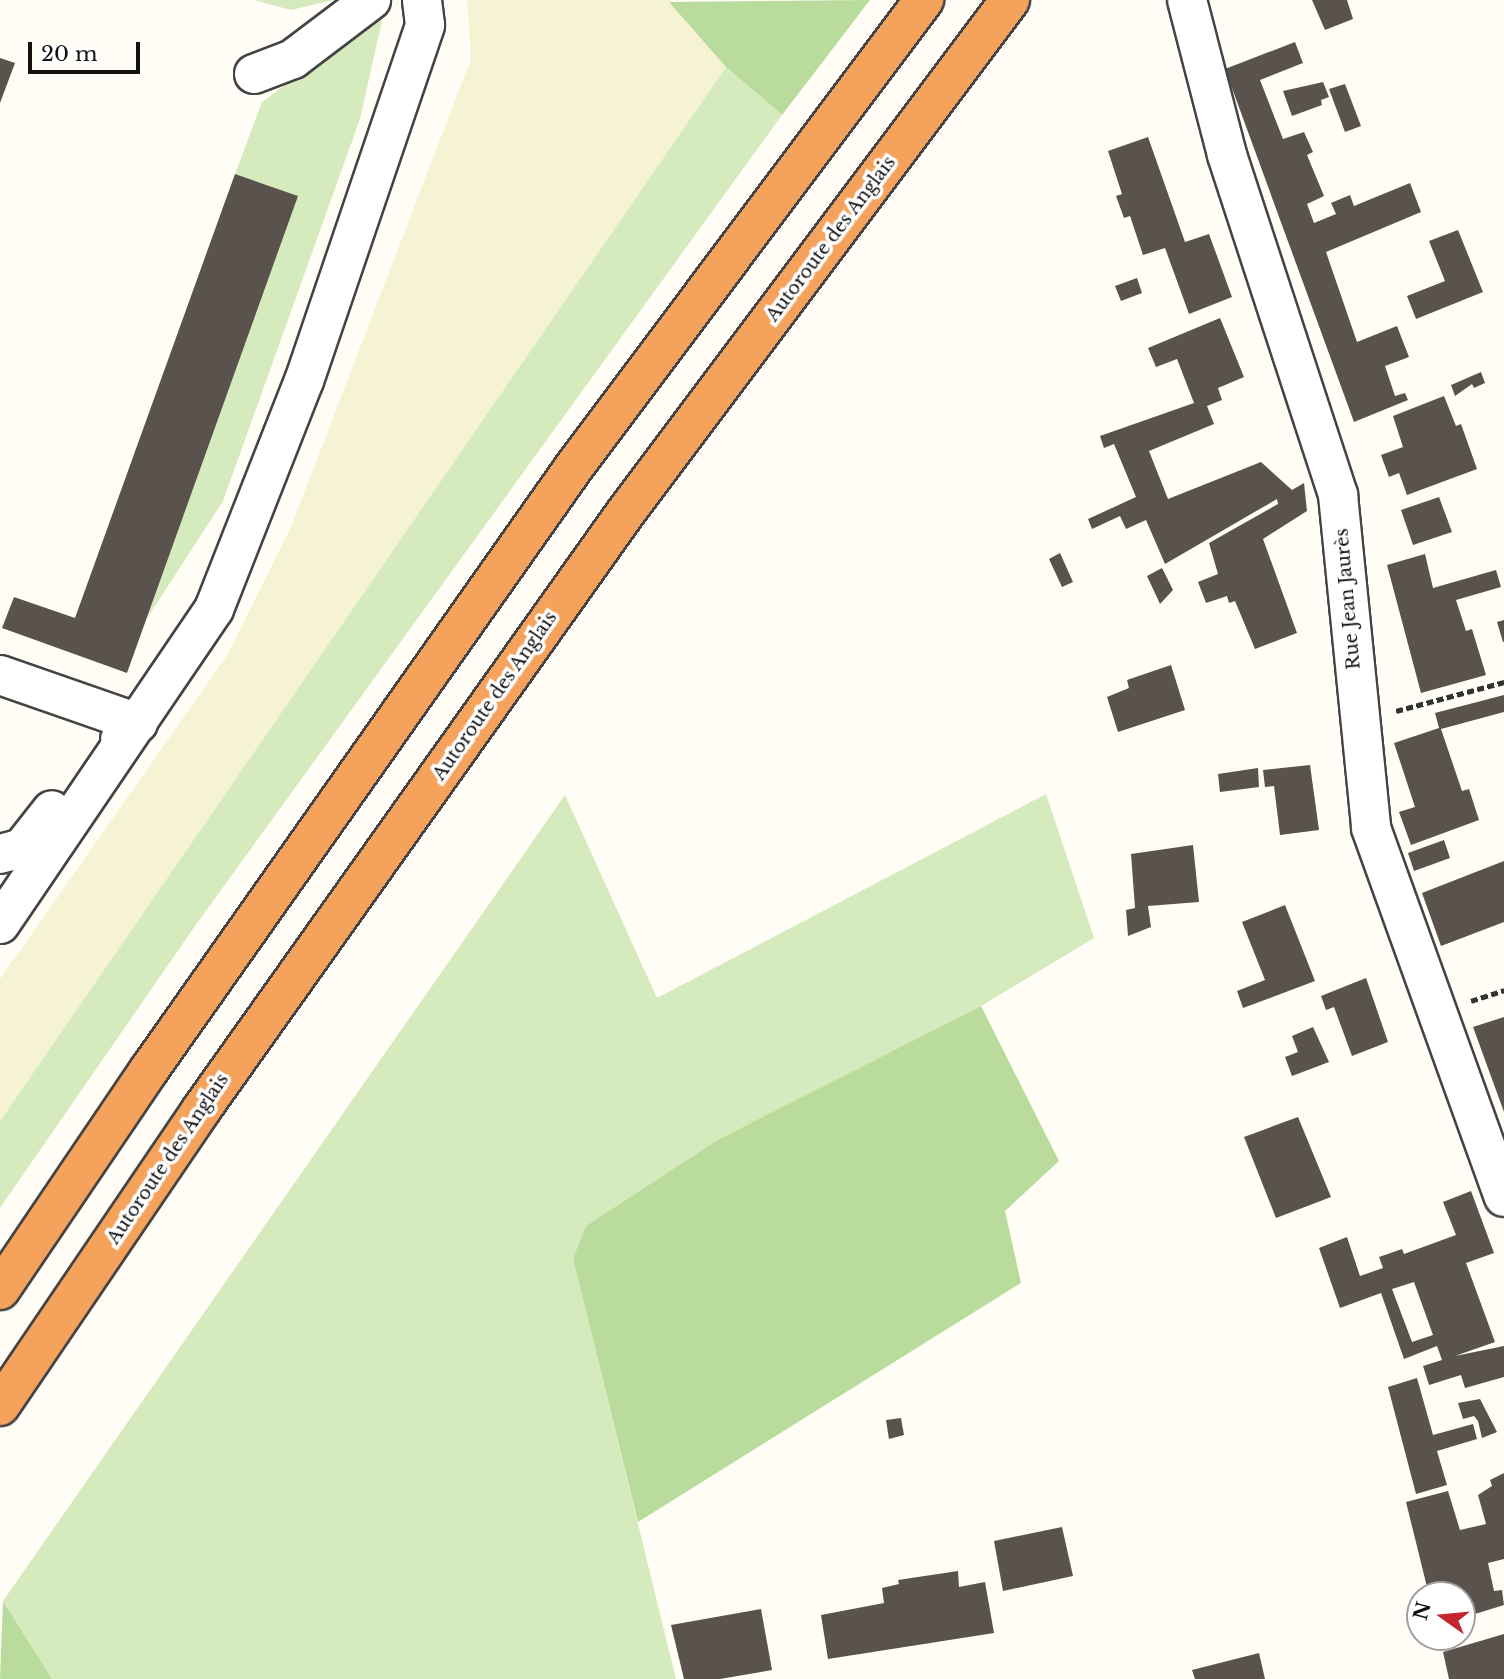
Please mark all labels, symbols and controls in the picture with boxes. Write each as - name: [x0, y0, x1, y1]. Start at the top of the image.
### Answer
- scale bar: [32, 28, 144, 72]
- text: 20 m: [41, 41, 98, 67]
- street label: Autoroute des Anglais: [762, 152, 900, 326]
- street label: Rue Jean Jaurès: [1331, 528, 1365, 670]
- street label: Autoroute des Anglais: [428, 607, 562, 785]
- street label: Autoroute des Anglais: [103, 1069, 233, 1249]
- north arrow: [1406, 1581, 1476, 1651]
- text: N: [1409, 1599, 1436, 1623]

